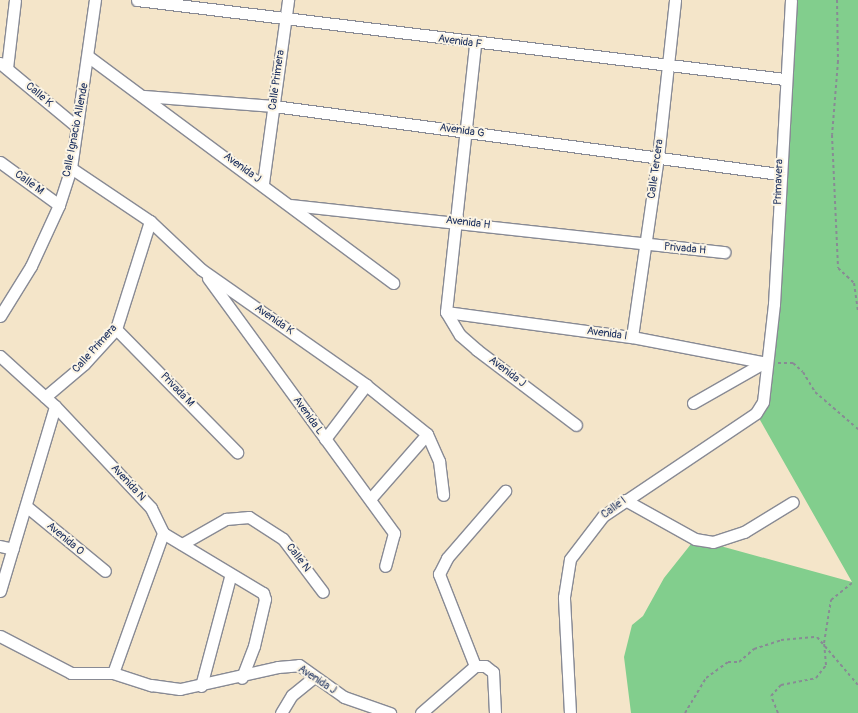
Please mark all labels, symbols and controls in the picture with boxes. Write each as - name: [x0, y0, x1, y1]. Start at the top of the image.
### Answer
- street label: Avenida F: [437, 32, 483, 52]
- street label: Calle Primera: [266, 49, 288, 111]
- street label: Calle K: [23, 80, 55, 110]
- street label: Calle Ignacio Allende: [60, 82, 92, 178]
- street label: Avenida G: [439, 121, 485, 141]
- street label: Calle Tercera: [645, 138, 667, 200]
- street label: Avenida J: [221, 150, 263, 186]
- street label: Primavera: [772, 159, 786, 205]
- street label: Calle M: [12, 168, 46, 198]
- street label: Avenida H: [445, 214, 491, 232]
- street label: Privada H: [664, 241, 706, 257]
- street label: Avenida K: [252, 302, 296, 338]
- street label: Calle Primera: [70, 322, 120, 376]
- street label: Avenida I: [586, 325, 628, 343]
- street label: Avenida J: [486, 354, 528, 390]
- street label: Privada M: [157, 370, 197, 410]
- street label: Avenida L: [290, 394, 326, 438]
- street label: Avenida N: [108, 462, 148, 504]
- street label: Calle I: [599, 494, 629, 522]
- street label: Avenida O: [44, 520, 86, 558]
- street label: Calle N: [283, 541, 313, 575]
- street label: Avenida J: [295, 663, 339, 697]

